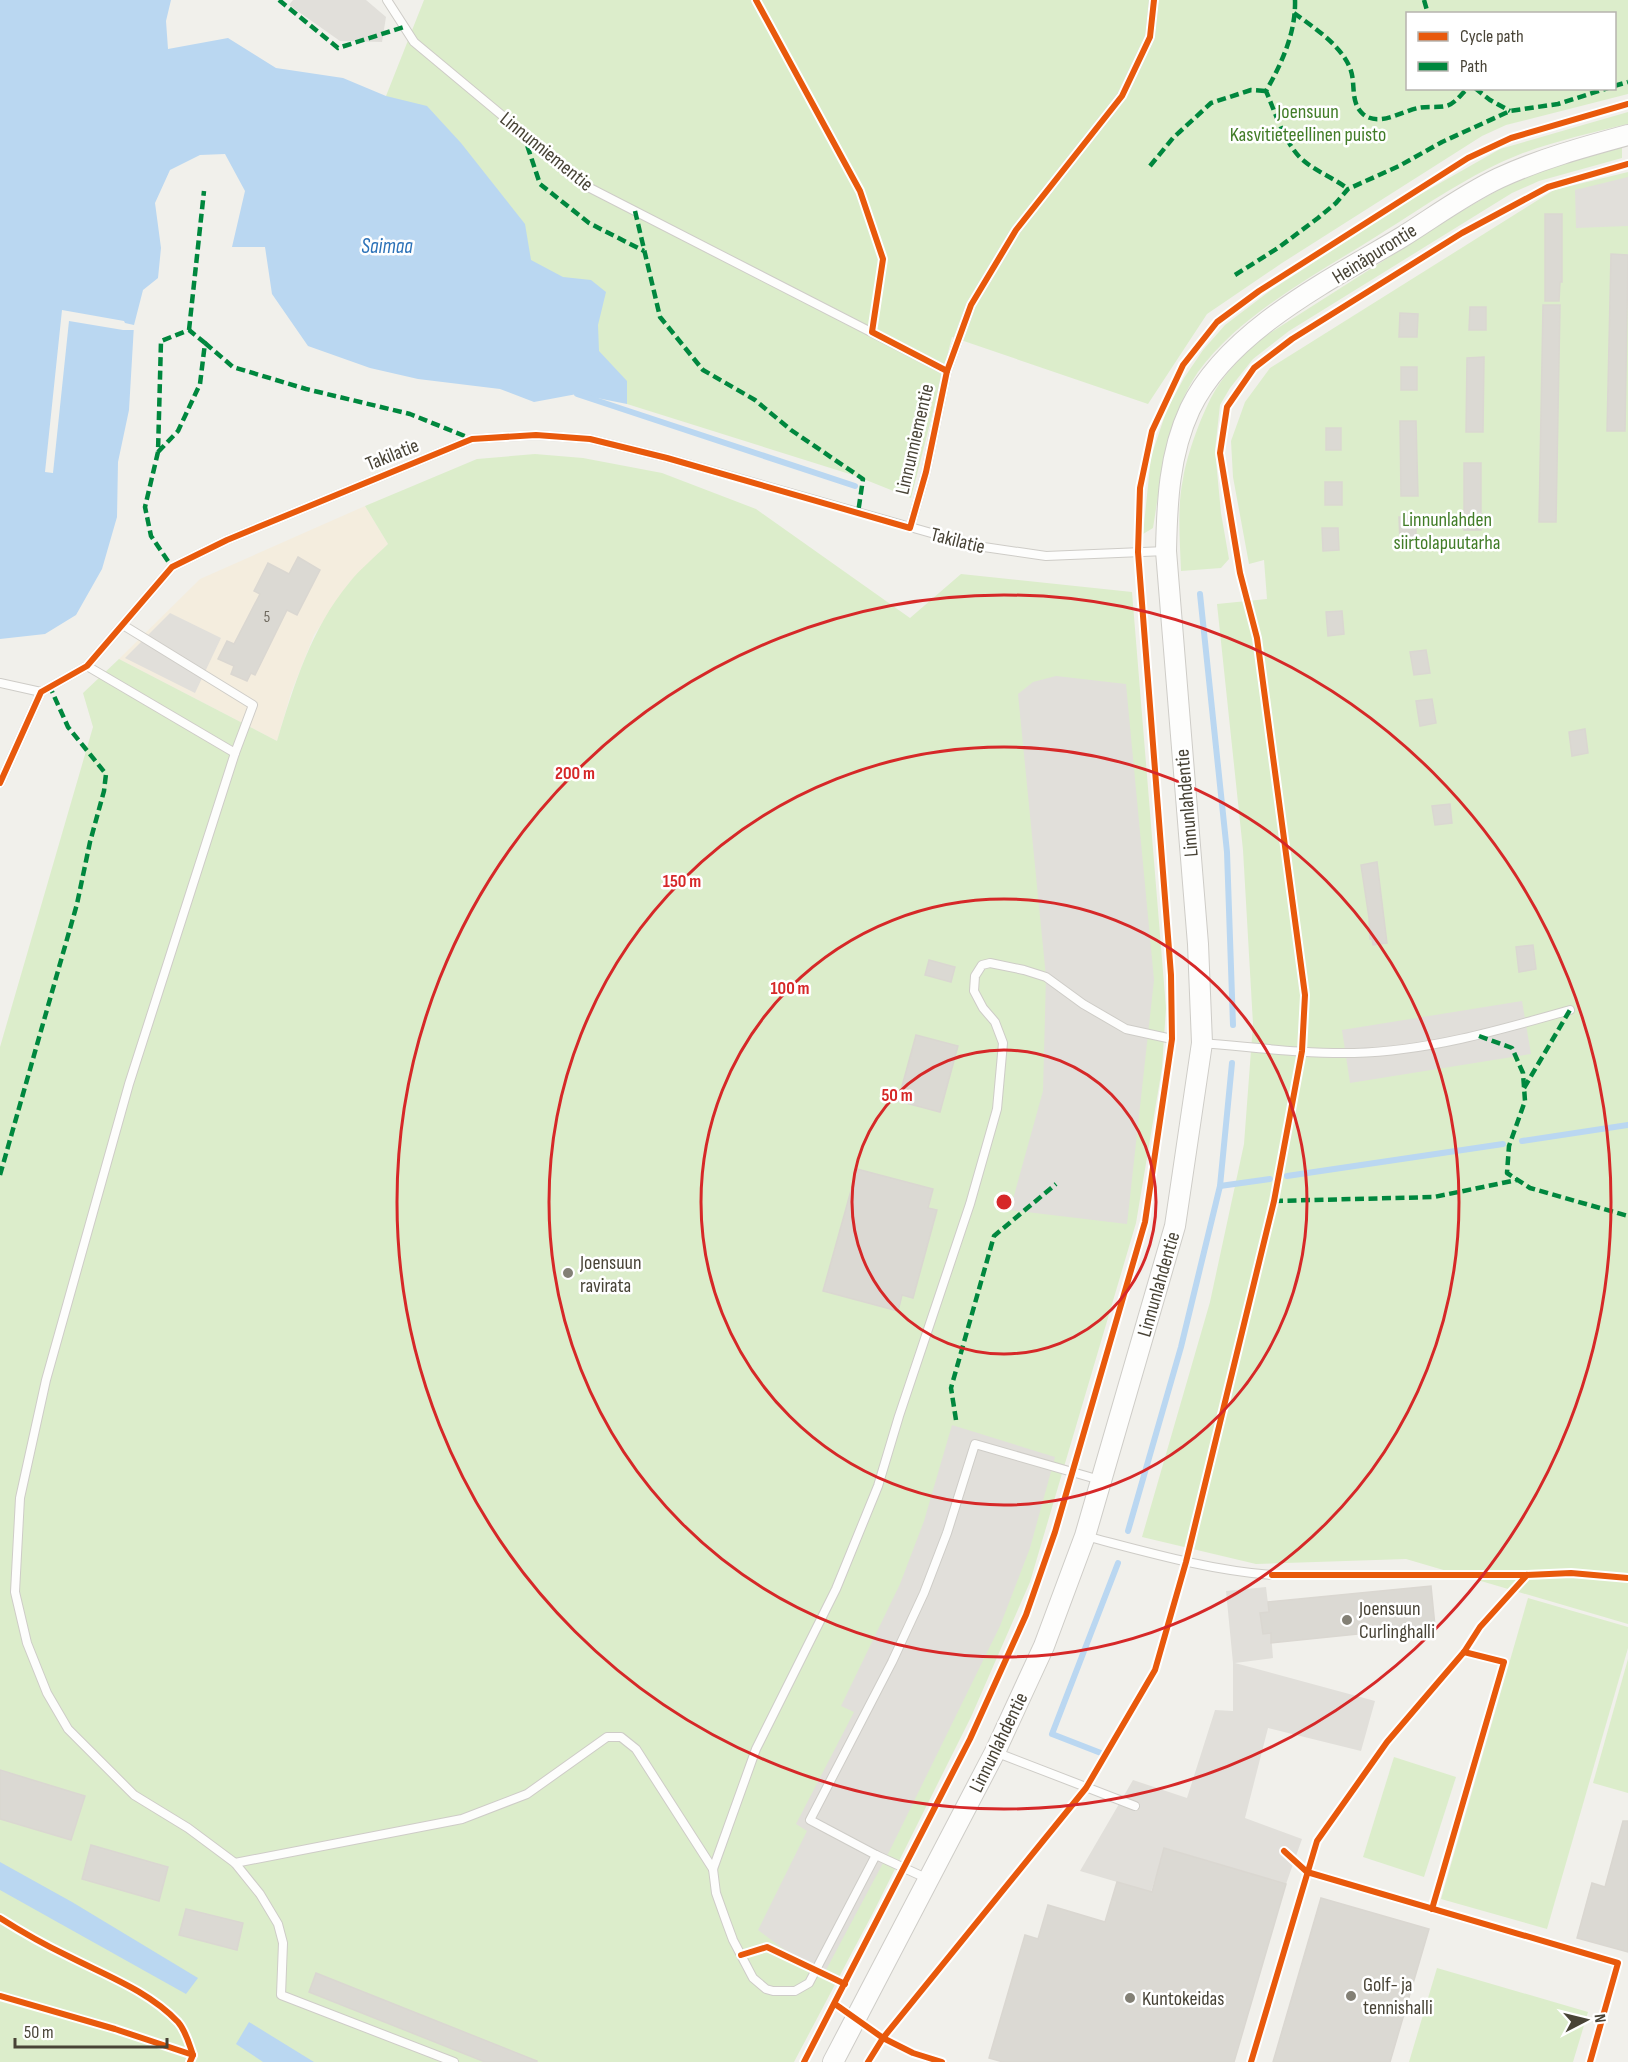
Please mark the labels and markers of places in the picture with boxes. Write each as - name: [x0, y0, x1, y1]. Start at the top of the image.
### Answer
- centre of rings: [994, 1192, 1014, 1212]
- place label: Joensuun ravirata: [579, 1251, 641, 1298]
- marker: Joensuun ravirata: [561, 1266, 575, 1280]
- place label: Joensuun Curlinghalli: [1358, 1597, 1435, 1644]
- marker: Joensuun Curlinghalli: [1340, 1613, 1354, 1627]
- place label: Golf- ja tennishalli: [1363, 1973, 1433, 2020]
- place label: Kuntokeidas: [1142, 1987, 1224, 2011]
- marker: Golf- ja tennishalli: [1344, 1989, 1358, 2003]
- marker: Kuntokeidas: [1123, 1991, 1137, 2005]

